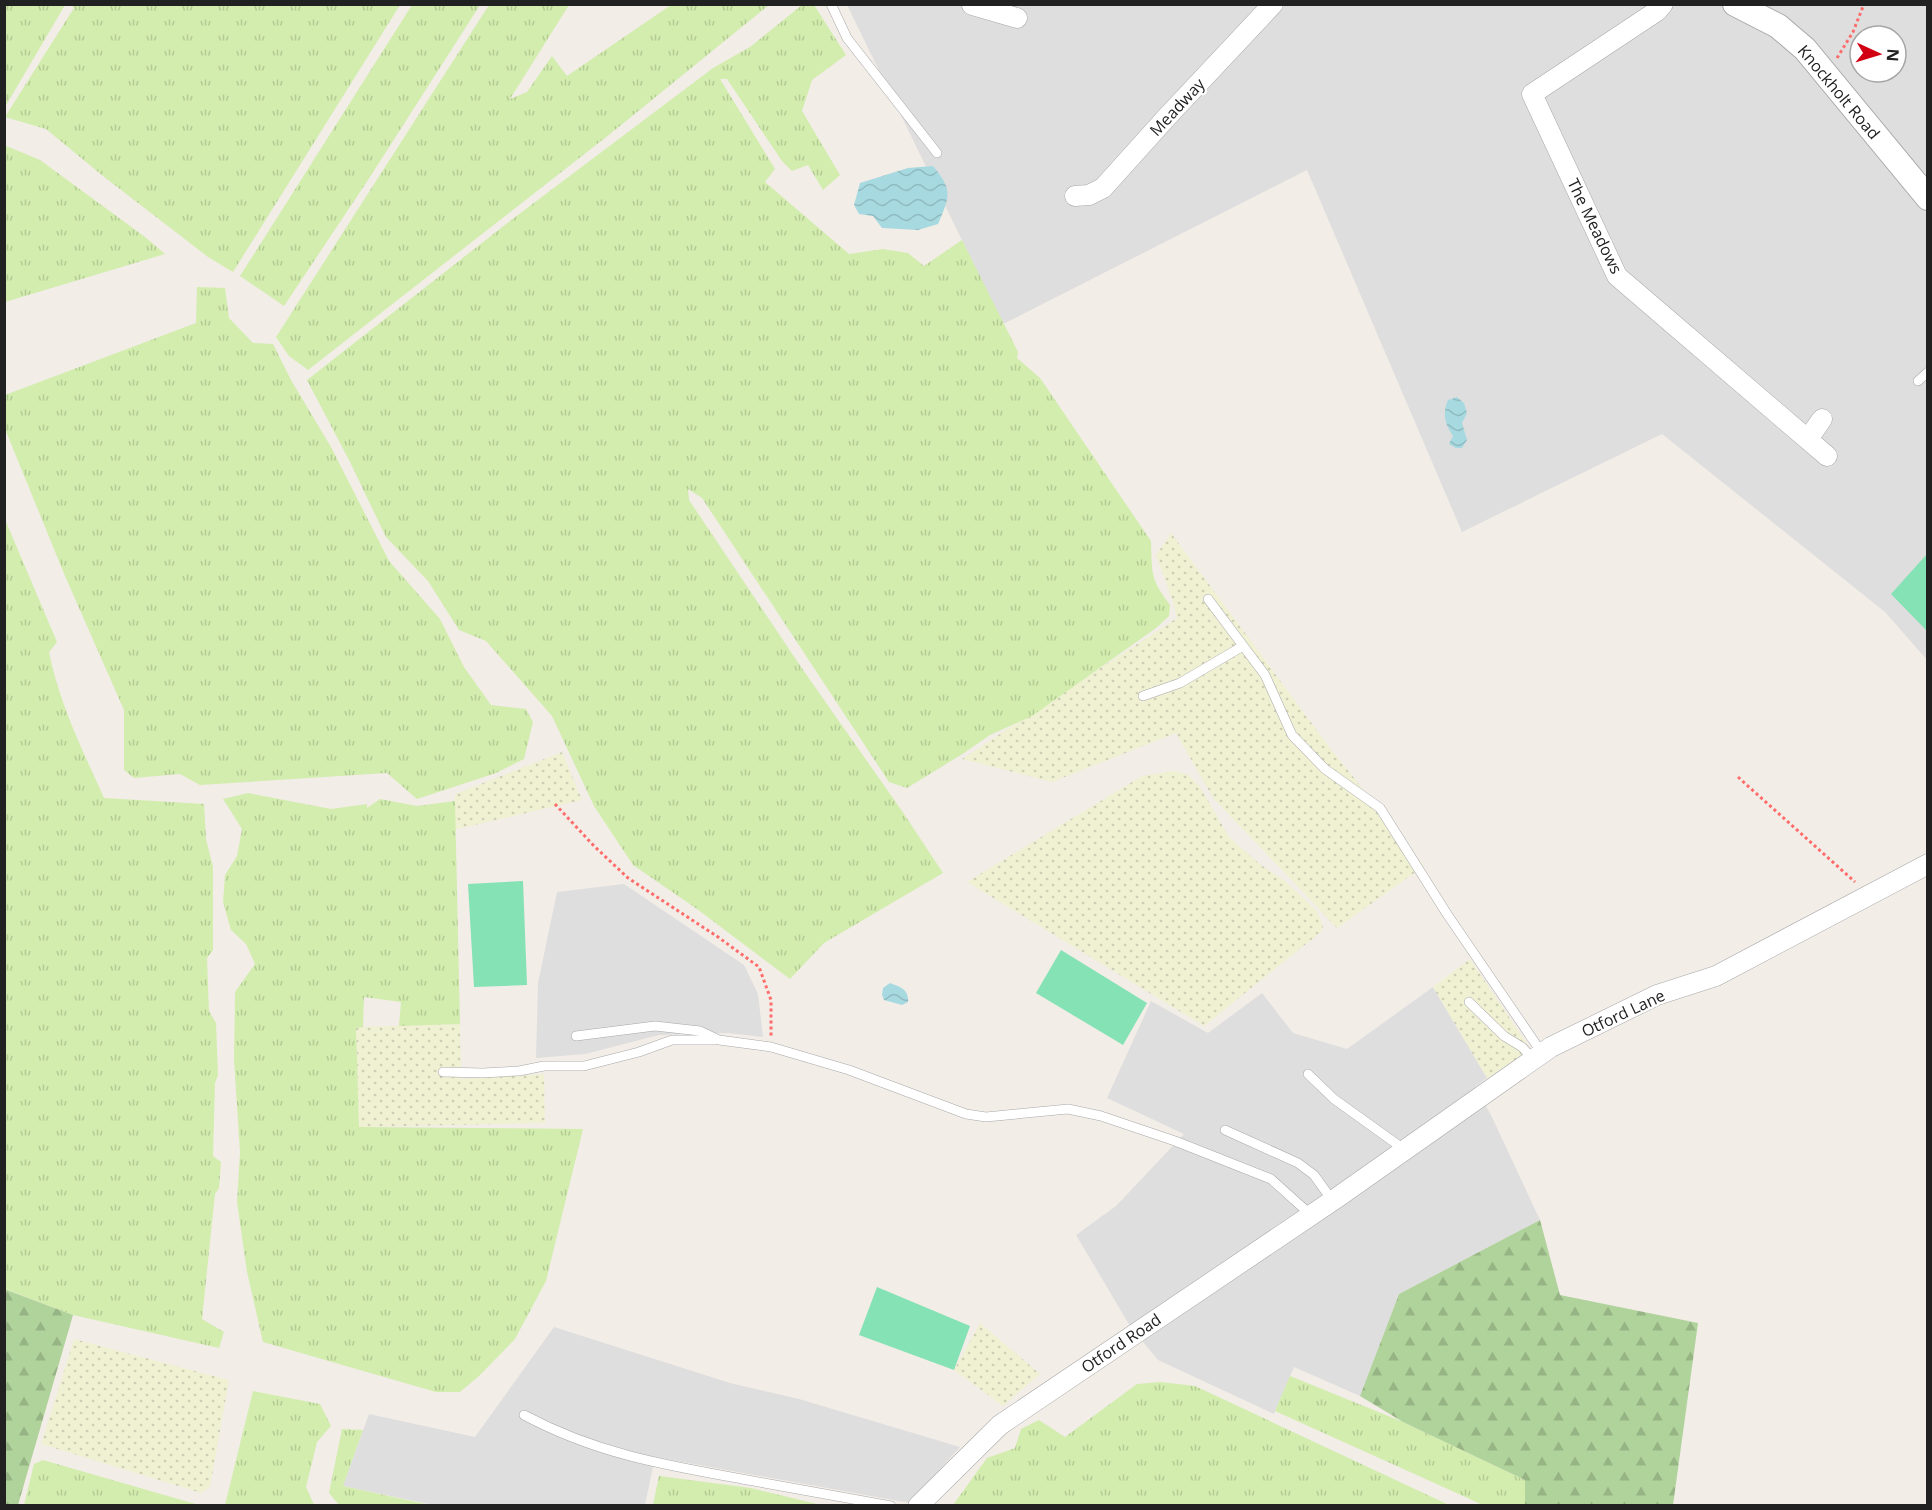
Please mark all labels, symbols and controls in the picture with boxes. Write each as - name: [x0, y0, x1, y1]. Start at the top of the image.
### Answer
- north arrow: [1848, 24, 1908, 84]
- street label: Knockholt Road: [1793, 40, 1885, 144]
- text: N: [1882, 48, 1904, 62]
- street label: Meadway: [1145, 73, 1210, 141]
- street label: The Meadows: [1562, 175, 1628, 277]
- street label: Otford Lane: [1578, 984, 1668, 1042]
- street label: Otford Road: [1077, 1308, 1165, 1378]

